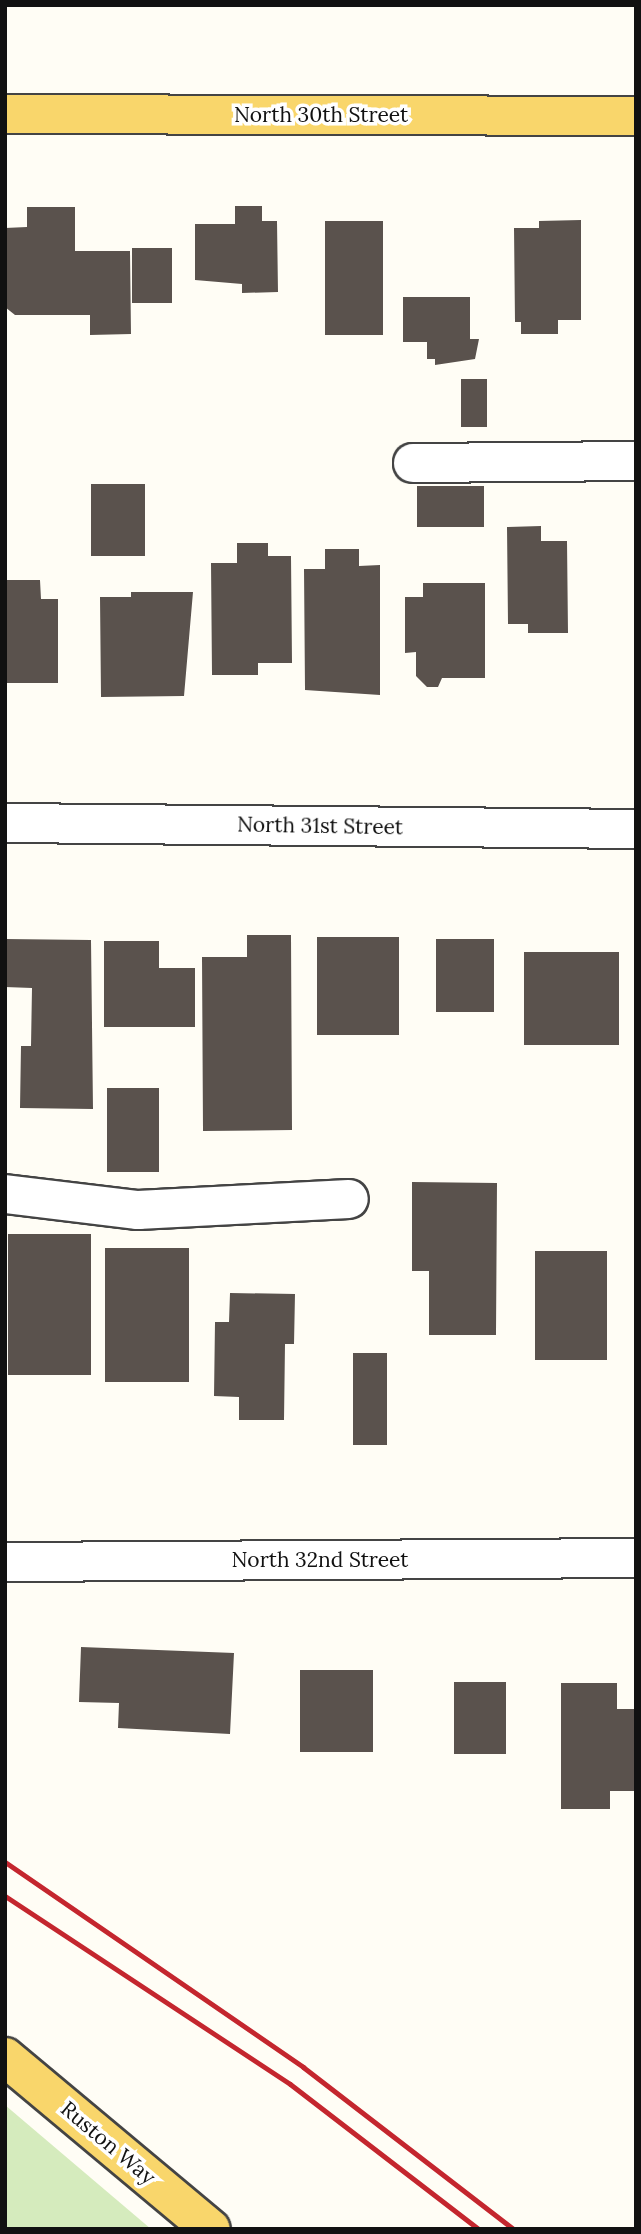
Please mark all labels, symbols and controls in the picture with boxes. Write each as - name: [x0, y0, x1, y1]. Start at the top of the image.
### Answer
- street label: North 30th Street: [234, 102, 408, 128]
- street label: North 31st Street: [237, 812, 403, 840]
- street label: North 32nd Street: [232, 1547, 408, 1573]
- street label: Ruston Way: [56, 2096, 160, 2190]

